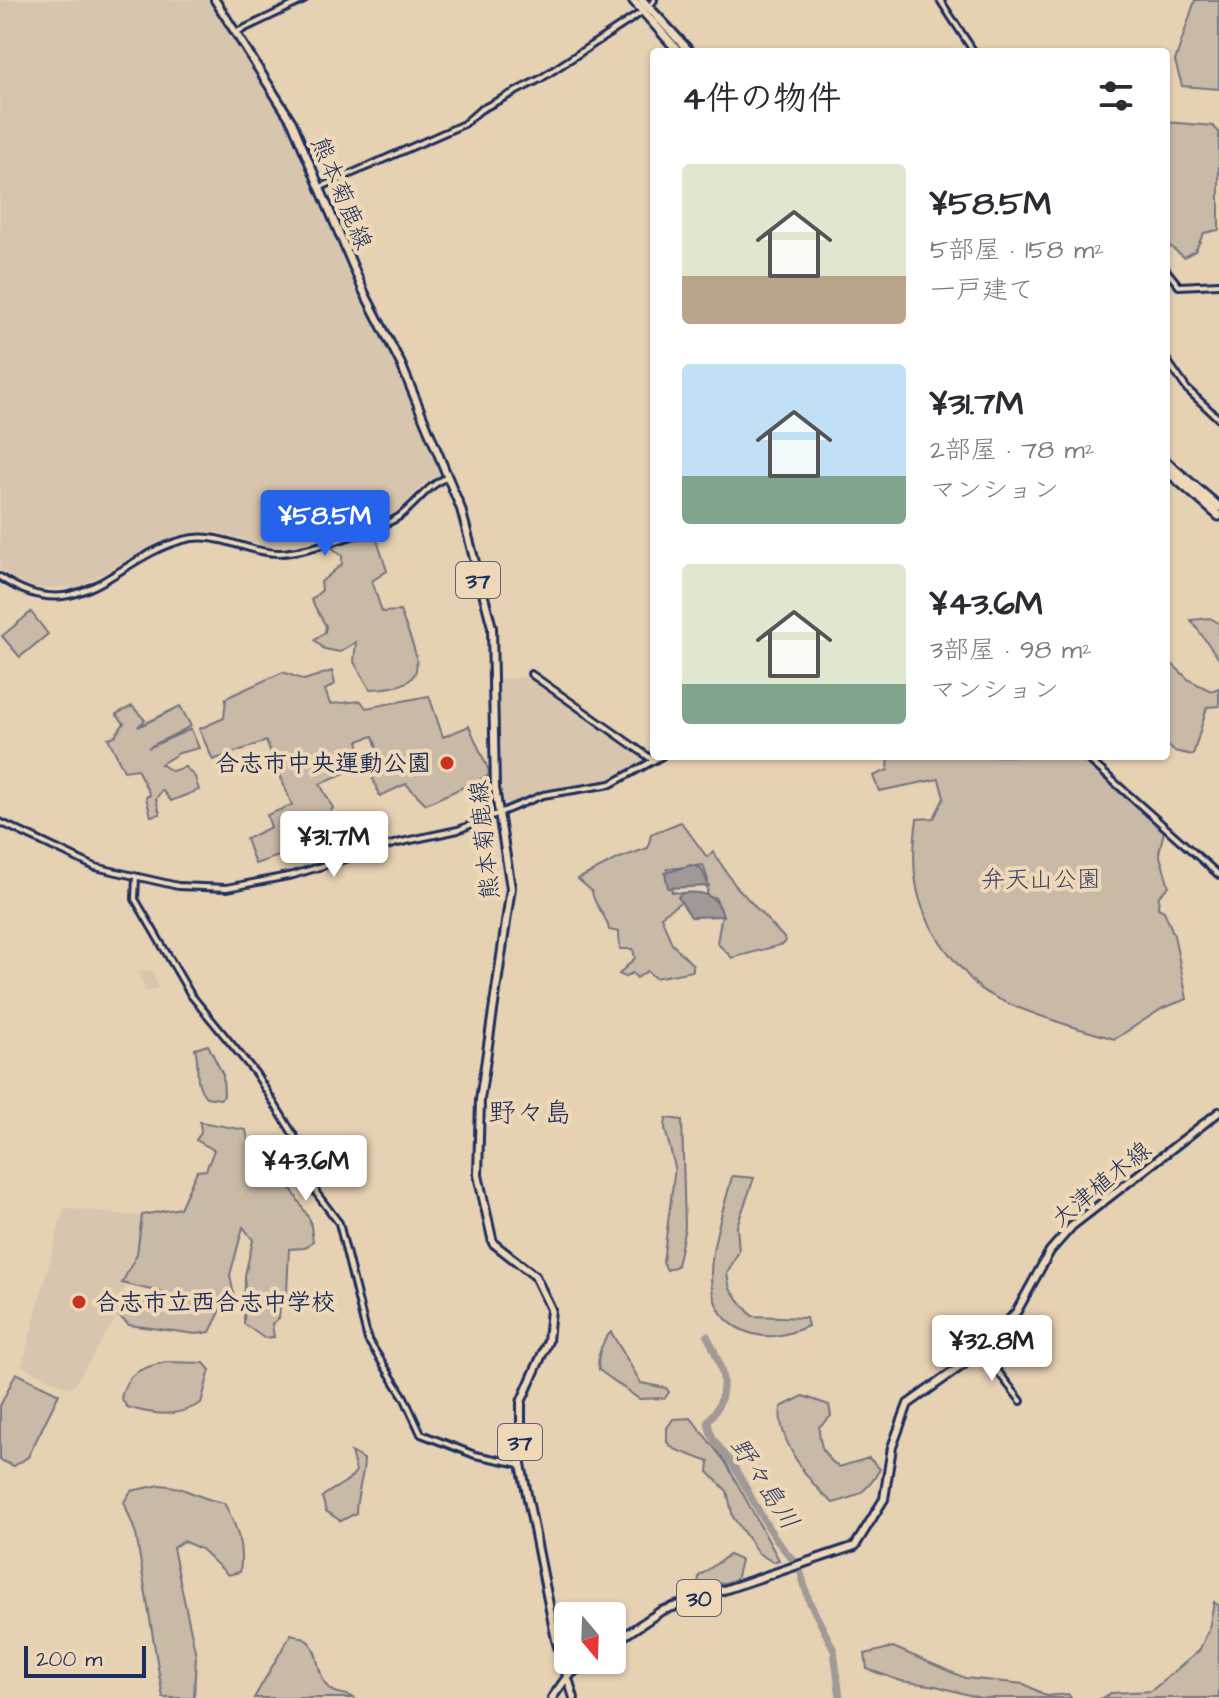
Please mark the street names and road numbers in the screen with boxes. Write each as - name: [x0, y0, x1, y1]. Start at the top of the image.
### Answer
- street label: 熊本菊鹿線: [302, 132, 380, 255]
- road number: 37: [456, 562, 500, 598]
- street label: 熊本菊鹿線: [462, 778, 508, 901]
- street label: 大津植木線: [1044, 1134, 1159, 1236]
- road number: 37: [498, 1424, 542, 1460]
- road number: 30: [677, 1580, 721, 1616]

